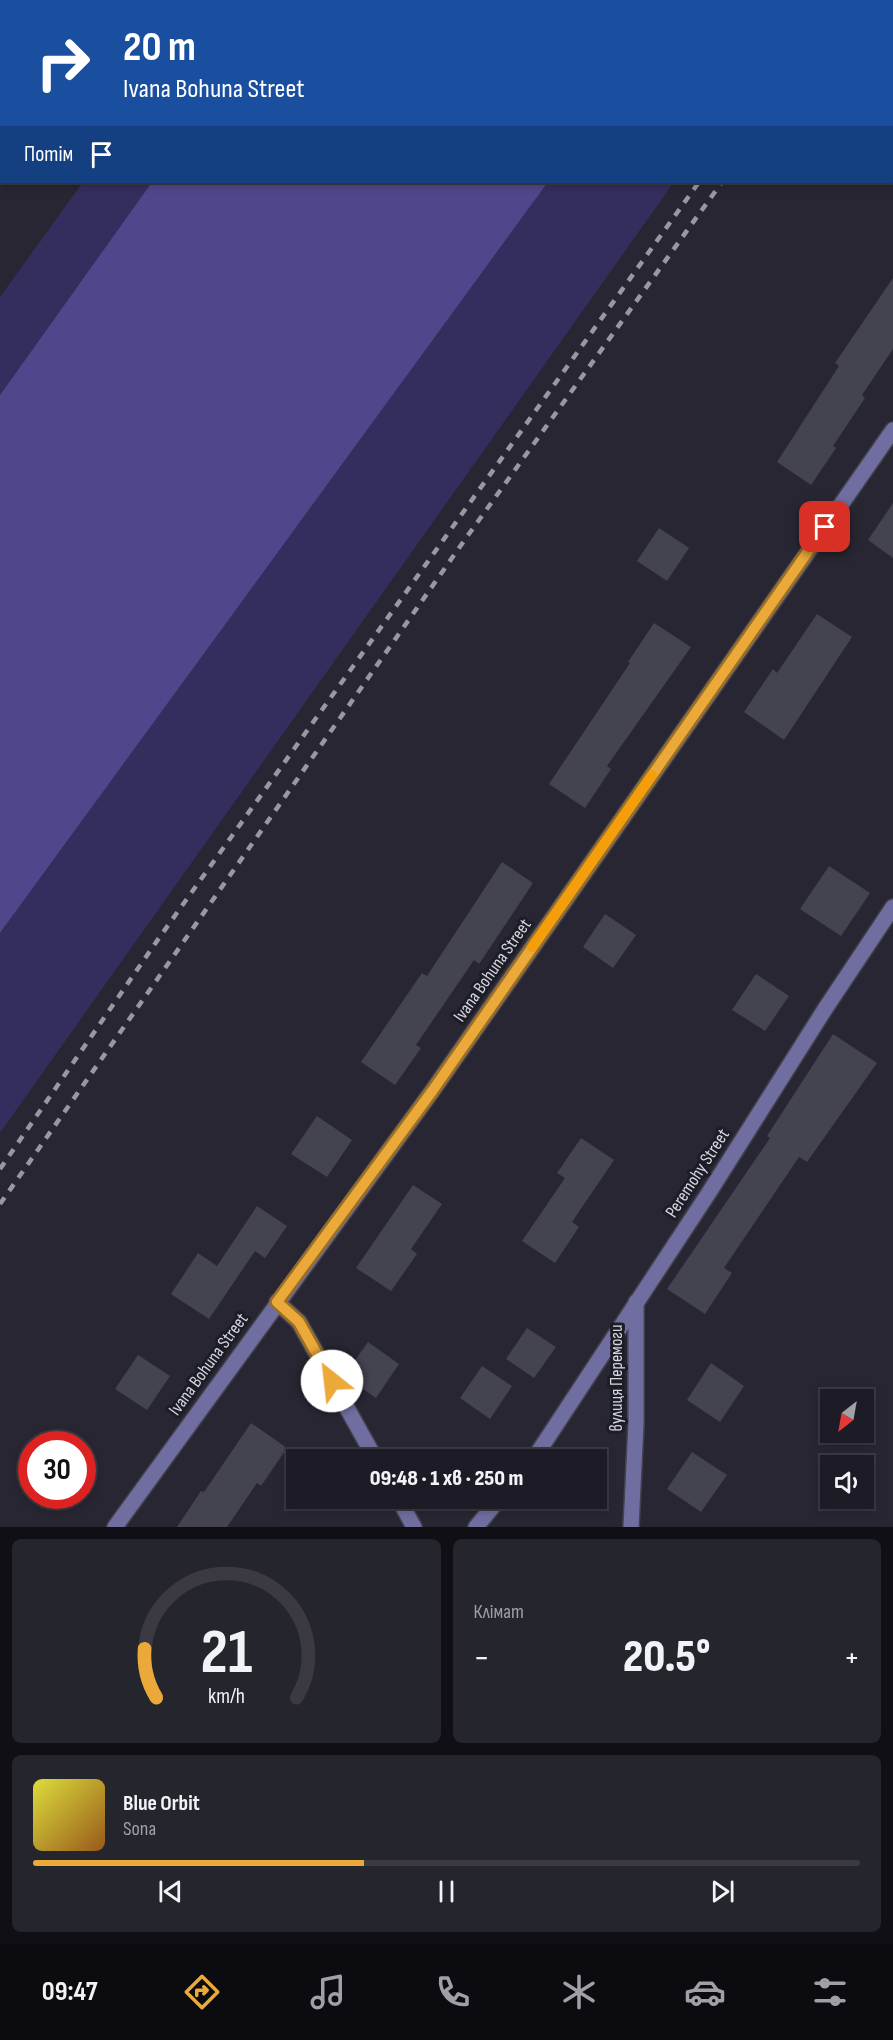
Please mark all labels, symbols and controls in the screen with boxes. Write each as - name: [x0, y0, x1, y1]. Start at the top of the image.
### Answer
- text: 20 m: [123, 22, 196, 73]
- icon: right: [24, 24, 102, 102]
- text: Ivana Bohuna Street: [123, 73, 304, 105]
- icon: arrive: [85, 138, 118, 171]
- text: Потім: [24, 141, 73, 168]
- pin: [799, 501, 850, 552]
- icon: arrive: [808, 510, 841, 543]
- street label: Ivana Bohuna Street: [449, 914, 536, 1026]
- street label: Peremohy Street: [661, 1125, 734, 1222]
- street label: Ivana Bohuna Street: [164, 1309, 253, 1419]
- street label: вулиця Перемоги: [606, 1324, 627, 1432]
- position arrow: [300, 1349, 364, 1413]
- north arrow: [820, 1389, 874, 1443]
- map controls: [820, 1389, 874, 1509]
- speed limit sign: 30: [18, 1431, 96, 1509]
- button: sound: [820, 1455, 874, 1509]
- text: 09:48 · 1 хв · 250 m: [370, 1465, 523, 1492]
- text: Клімат: [474, 1600, 524, 1624]
- text: 21: [200, 1616, 252, 1691]
- text: 20.5°: [623, 1630, 710, 1685]
- text: −: [474, 1638, 490, 1678]
- text: +: [844, 1638, 860, 1678]
- text: km/h: [208, 1684, 245, 1709]
- text: Blue Orbit: [123, 1790, 200, 1817]
- text: Sona: [123, 1817, 156, 1841]
- icon: previous: [154, 1875, 187, 1908]
- icon: pause: [430, 1875, 463, 1908]
- icon: next: [706, 1875, 739, 1908]
- icon: directions: [181, 1971, 223, 2013]
- icon: music: [307, 1971, 349, 2013]
- icon: phone: [432, 1971, 474, 2013]
- icon: climate: [558, 1971, 600, 2013]
- icon: car: [684, 1971, 726, 2013]
- icon: filters: [809, 1971, 851, 2013]
- text: 09:47: [42, 1976, 97, 2008]

